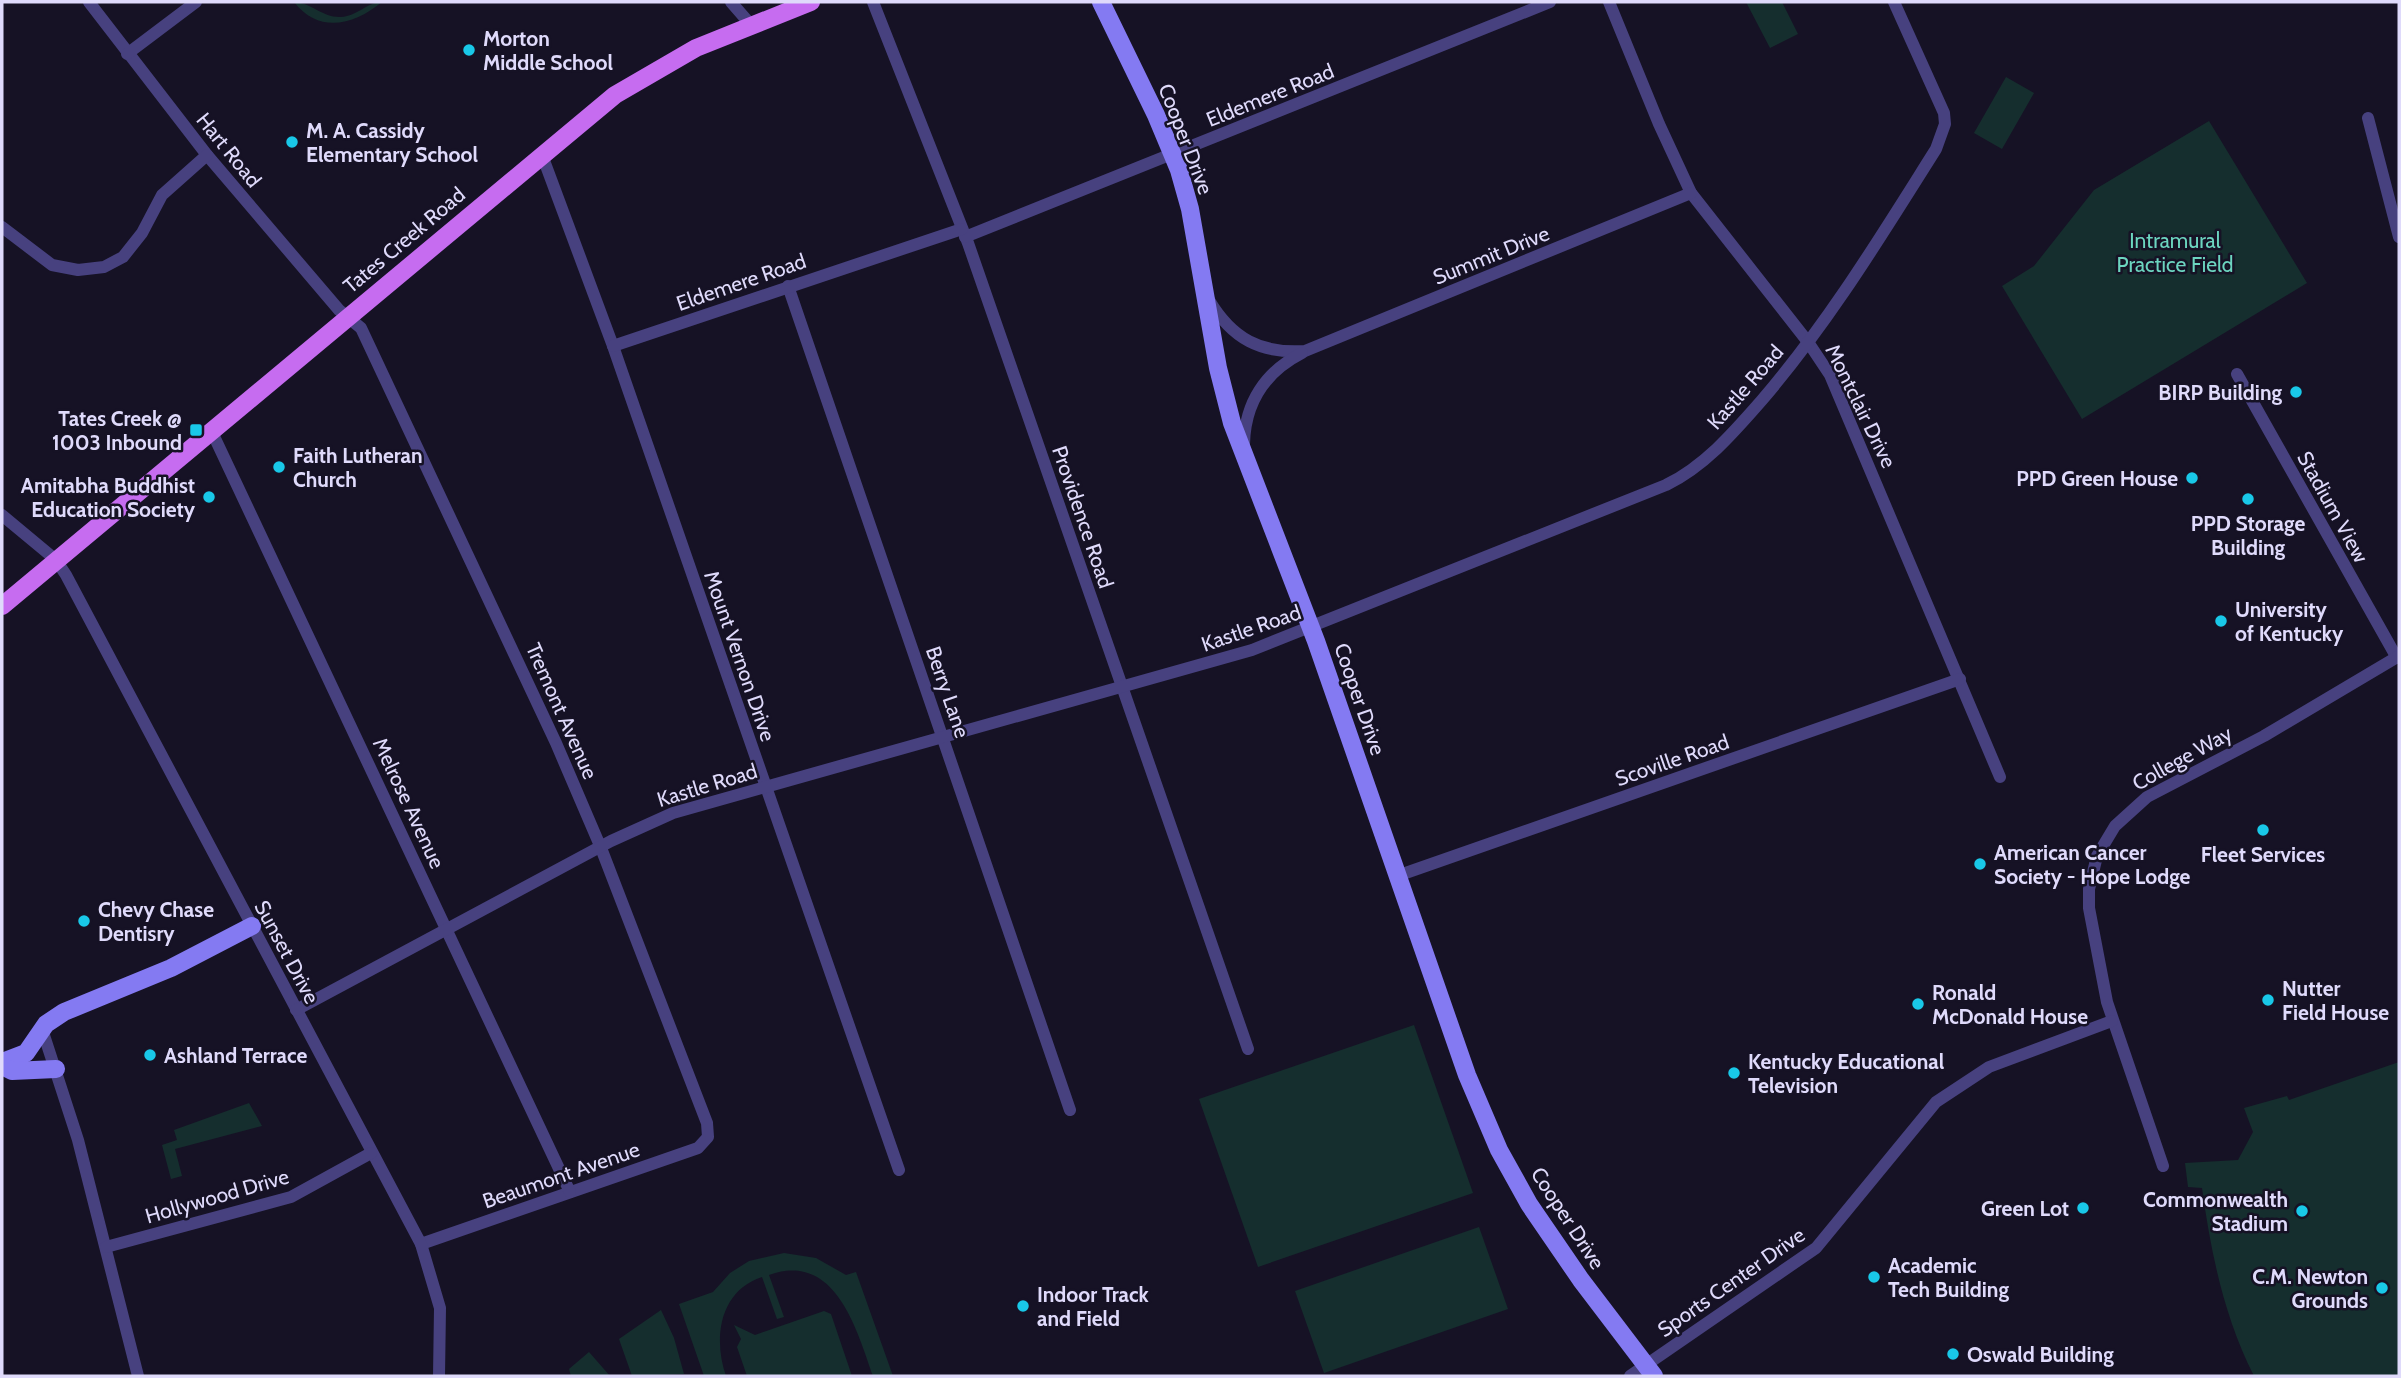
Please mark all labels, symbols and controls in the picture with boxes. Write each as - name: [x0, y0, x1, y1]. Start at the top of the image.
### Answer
- place label: Morton Middle School: [483, 26, 614, 75]
- marker: Morton Middle School: [461, 42, 477, 58]
- street label: Eldemere Road: [1203, 58, 1337, 132]
- street label: Cooper Drive: [1153, 80, 1219, 198]
- street label: Hart Road: [191, 108, 267, 192]
- place label: M. A. Cassidy Elementary School: [306, 118, 479, 167]
- marker: M. A. Cassidy Elementary School: [284, 134, 300, 150]
- street label: Tates Creek Road: [338, 182, 470, 298]
- street label: Summit Drive: [1429, 220, 1553, 290]
- park label: Intramural Practice Field: [2117, 228, 2233, 277]
- street label: Eldemere Road: [673, 248, 809, 316]
- street label: Kastle Road: [1702, 340, 1788, 434]
- street label: Montclair Drive: [1820, 340, 1902, 472]
- place label: BIRP Building: [2158, 380, 2282, 405]
- marker: BIRP Building: [2288, 384, 2304, 400]
- place label: Tates Creek @ 1003 Inbound: [52, 406, 182, 455]
- marker: Tates Creek @ 1003 Inbound: [188, 422, 204, 438]
- place label: Faith Lutheran Church: [293, 443, 423, 492]
- street label: Providence Road: [1047, 443, 1119, 591]
- street label: Stadium View: [2292, 447, 2374, 567]
- marker: Faith Lutheran Church: [271, 459, 287, 475]
- place label: PPD Green House: [2016, 466, 2178, 491]
- marker: PPD Green House: [2184, 470, 2200, 486]
- place label: Amitabha Buddhist Education Society: [21, 473, 196, 522]
- marker: Amitabha Buddhist Education Society: [201, 489, 217, 505]
- marker: PPD Storage Building: [2240, 491, 2256, 507]
- place label: PPD Storage Building: [2191, 511, 2305, 560]
- street label: Mount Vernon Drive: [699, 568, 781, 745]
- place label: University of Kentucky: [2235, 597, 2344, 646]
- street label: Kastle Road: [1198, 599, 1304, 657]
- marker: University of Kentucky: [2213, 613, 2229, 629]
- street label: Tremont Avenue: [521, 639, 603, 783]
- street label: Cooper Drive: [1329, 640, 1391, 758]
- street label: Berry Lane: [921, 643, 975, 741]
- street label: College Way: [2128, 720, 2236, 796]
- street label: Scoville Road: [1612, 729, 1732, 791]
- street label: Melrose Avenue: [368, 734, 450, 872]
- street label: Kastle Road: [654, 758, 760, 812]
- marker: Fleet Services: [2255, 822, 2271, 838]
- place label: American Cancer Society - Hope Lodge: [1994, 840, 2191, 889]
- place label: Fleet Services: [2201, 842, 2325, 867]
- marker: American Cancer Society - Hope Lodge: [1972, 856, 1988, 872]
- street label: Sunset Drive: [249, 896, 325, 1008]
- place label: Chevy Chase Dentisry: [98, 897, 214, 946]
- marker: Chevy Chase Dentisry: [76, 913, 92, 929]
- place label: Nutter Field House: [2282, 976, 2389, 1025]
- place label: Ronald McDonald House: [1932, 980, 2088, 1029]
- marker: Nutter Field House: [2260, 992, 2276, 1008]
- marker: Ronald McDonald House: [1910, 996, 1926, 1012]
- place label: Ashland Terrace: [164, 1043, 307, 1068]
- marker: Ashland Terrace: [142, 1047, 158, 1063]
- place label: Kentucky Educational Television: [1748, 1049, 1945, 1098]
- marker: Kentucky Educational Television: [1726, 1065, 1742, 1081]
- street label: Beaumont Avenue: [479, 1136, 643, 1214]
- street label: Cooper Drive: [1526, 1162, 1610, 1274]
- street label: Hollywood Drive: [142, 1163, 292, 1228]
- place label: Commonwealth Stadium: [2143, 1187, 2288, 1236]
- place label: Green Lot: [1981, 1196, 2069, 1221]
- marker: Green Lot: [2075, 1200, 2091, 1216]
- marker: Commonwealth Stadium: [2294, 1203, 2310, 1219]
- street label: Sports Center Drive: [1653, 1222, 1810, 1342]
- place label: Academic Tech Building: [1888, 1253, 2009, 1302]
- place label: C.M. Newton Grounds: [2252, 1264, 2368, 1313]
- marker: Academic Tech Building: [1866, 1269, 1882, 1285]
- marker: C.M. Newton Grounds: [2374, 1280, 2390, 1296]
- place label: Indoor Track and Field: [1037, 1282, 1150, 1331]
- marker: Indoor Track and Field: [1015, 1298, 1031, 1314]
- place label: Oswald Building: [1967, 1342, 2114, 1367]
- marker: Oswald Building: [1945, 1346, 1961, 1362]

